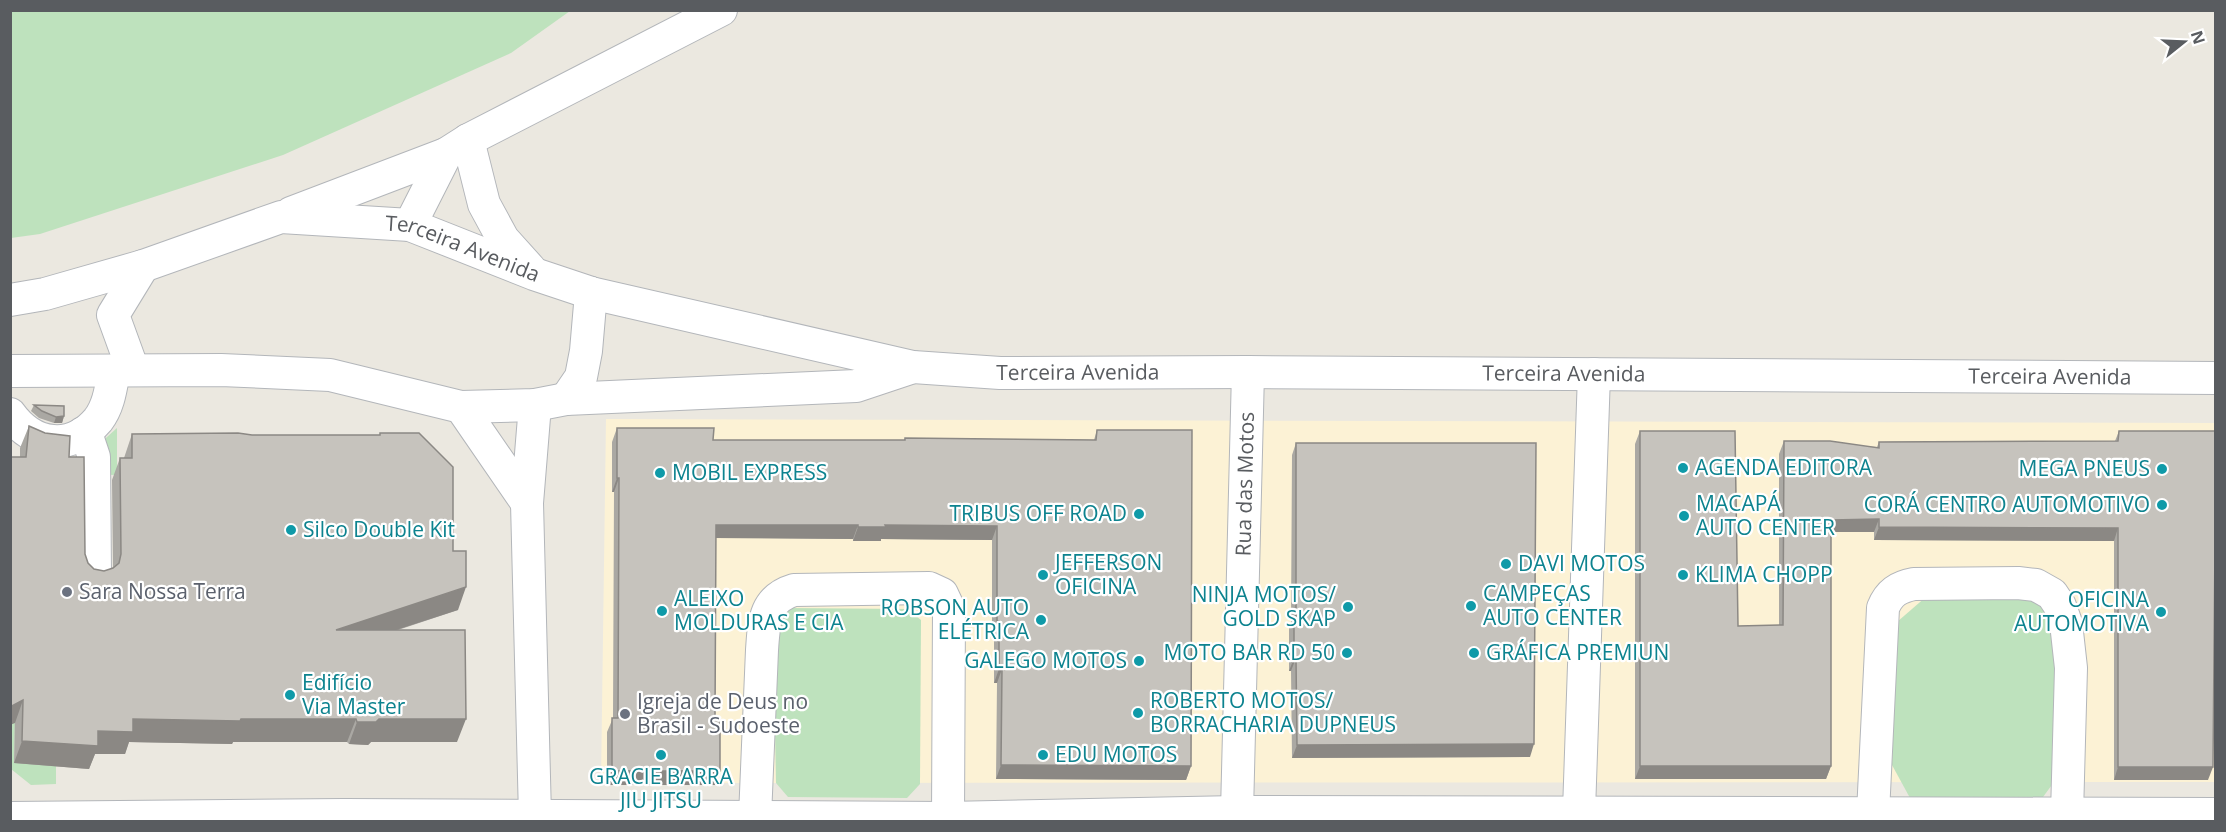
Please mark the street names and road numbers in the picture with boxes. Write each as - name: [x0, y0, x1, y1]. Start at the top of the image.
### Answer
- street label: Terceira Avenida: [385, 208, 544, 288]
- street label: Terceira Avenida: [996, 357, 1160, 386]
- street label: Terceira Avenida: [1482, 358, 1646, 387]
- street label: Terceira Avenida: [1968, 361, 2132, 390]
- street label: Rua das Motos: [1228, 411, 1260, 557]

